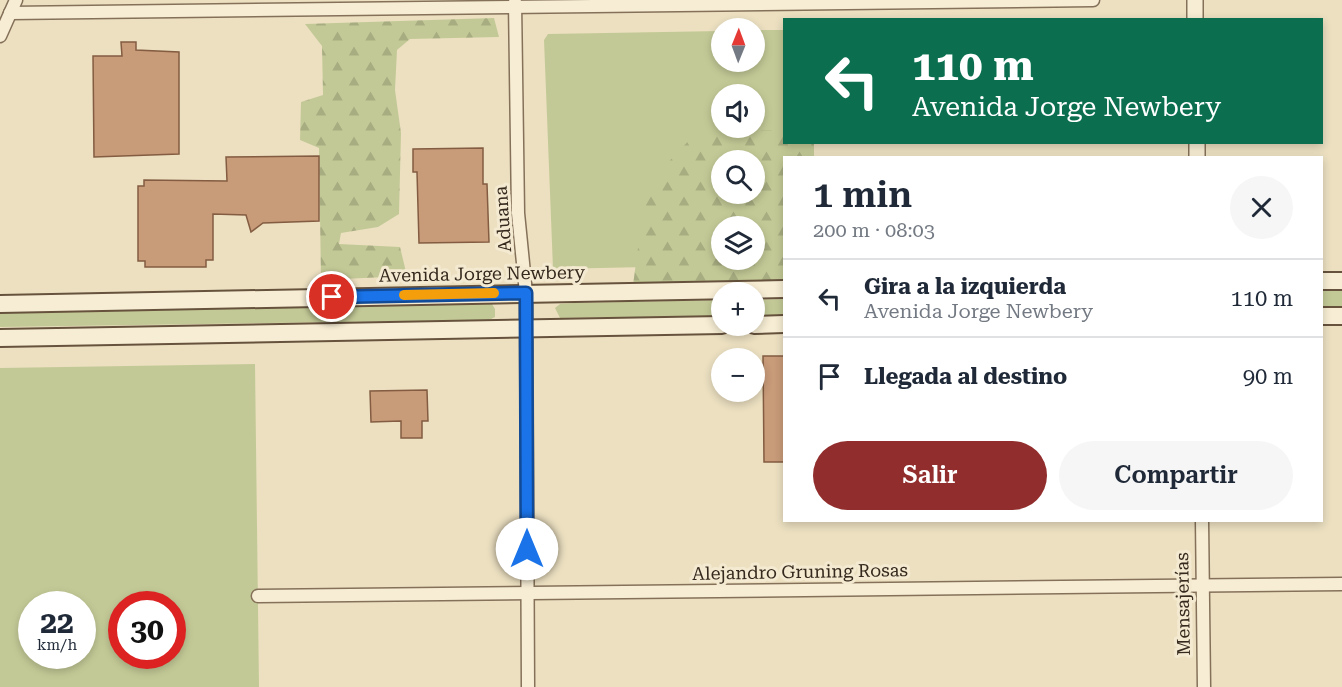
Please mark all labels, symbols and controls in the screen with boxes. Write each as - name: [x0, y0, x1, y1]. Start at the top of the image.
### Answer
- north arrow: [711, 18, 765, 72]
- map controls: [711, 18, 765, 402]
- text: 110 m: [912, 41, 1034, 90]
- icon: left: [813, 42, 891, 120]
- button: sound: [711, 84, 765, 138]
- text: Avenida Jorge Newbery: [912, 91, 1221, 123]
- button: search: [711, 150, 765, 204]
- text: 1 min: [813, 174, 912, 216]
- button: close: [1230, 176, 1293, 239]
- street label: Aduana: [490, 185, 515, 253]
- button: layers: [711, 216, 765, 270]
- text: 200 m · 08:03: [813, 218, 935, 242]
- street label: Avenida Jorge Newbery: [379, 261, 586, 286]
- pin: [306, 271, 357, 322]
- text: Gira a la izquierda: [864, 274, 1066, 299]
- icon: arrive: [315, 280, 348, 313]
- button: +: [711, 282, 765, 336]
- icon: left: [813, 282, 846, 315]
- text: 110 m: [1230, 286, 1293, 311]
- text: Avenida Jorge Newbery: [864, 299, 1093, 323]
- button: −: [711, 348, 765, 402]
- icon: arrive: [813, 360, 846, 393]
- text: Llegada al destino: [864, 364, 1067, 389]
- text: 90 m: [1243, 364, 1293, 389]
- button: Salir: [813, 441, 1047, 510]
- button: Compartir: [1059, 441, 1293, 510]
- position arrow: [495, 517, 559, 581]
- street label: Mensajerías: [1171, 552, 1194, 656]
- street label: Alejandro Gruning Rosas: [692, 559, 908, 584]
- speed limit sign: 30: [108, 591, 186, 669]
- text: 22: [40, 605, 74, 640]
- text: km/h: [37, 636, 77, 654]

